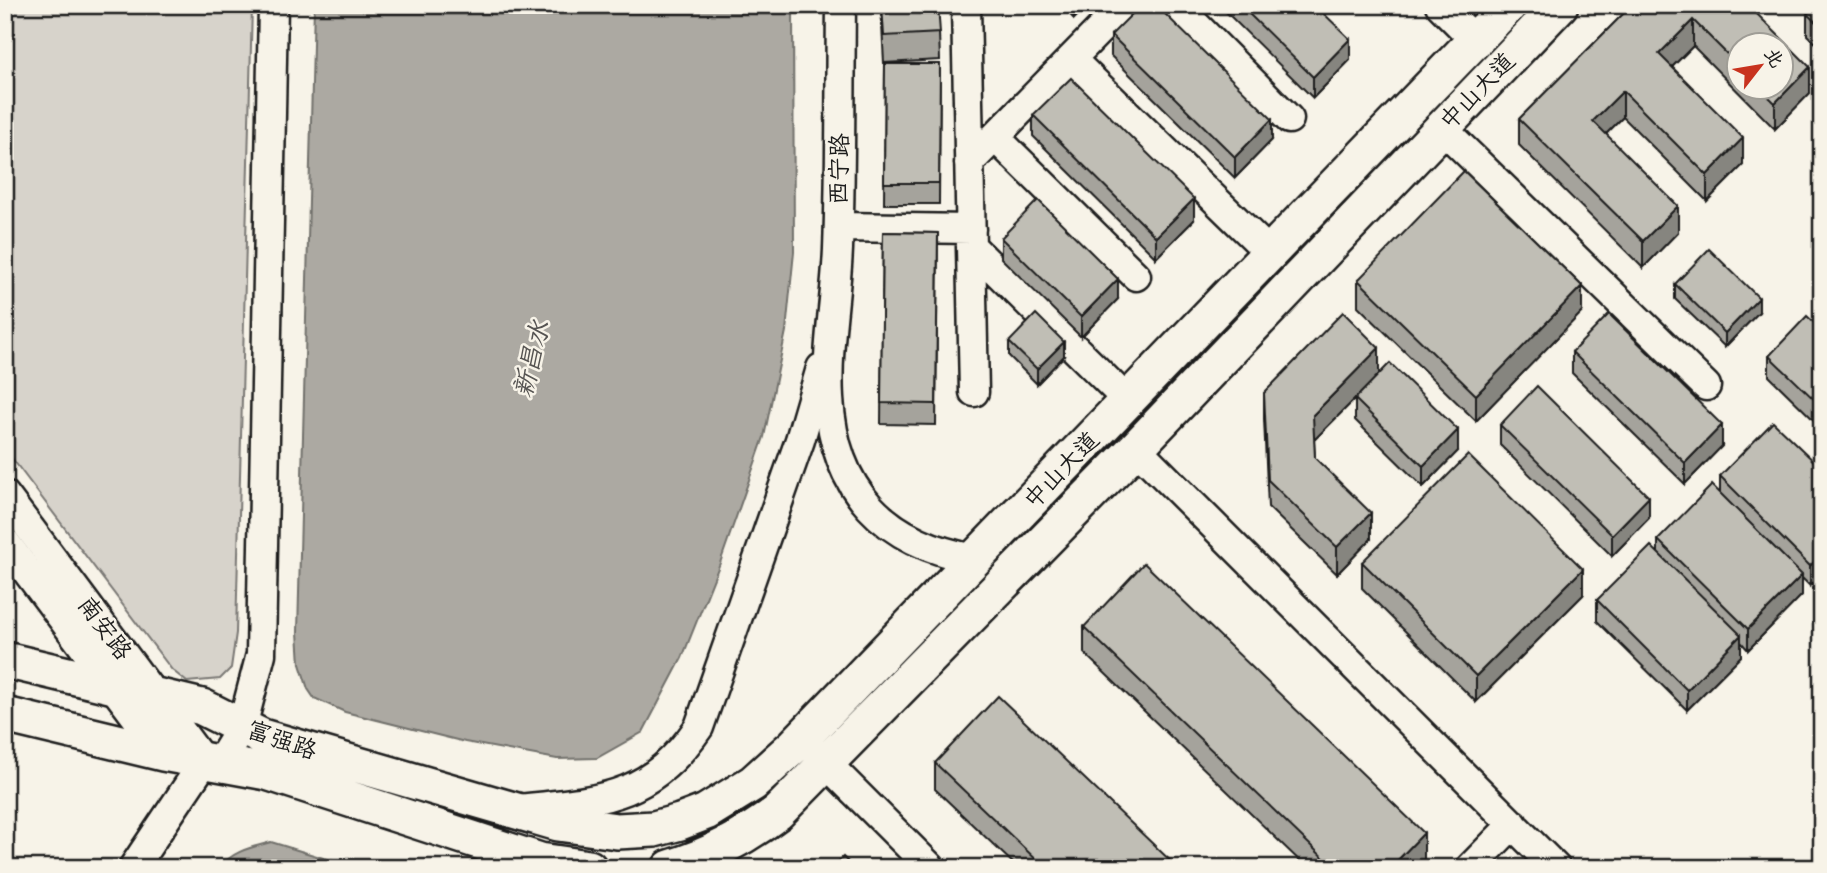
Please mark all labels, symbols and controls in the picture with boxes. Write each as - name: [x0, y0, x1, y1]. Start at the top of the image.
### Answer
- north arrow: [1726, 32, 1796, 102]
- text: 北: [1758, 43, 1789, 73]
- street label: 中山大道: [1434, 47, 1523, 137]
- street label: 西宁路: [824, 133, 857, 205]
- water label: 新昌水: [507, 317, 559, 401]
- street label: 中山大道: [1018, 426, 1107, 516]
- street label: 南安路: [70, 591, 138, 667]
- street label: 富强路: [242, 715, 321, 768]

